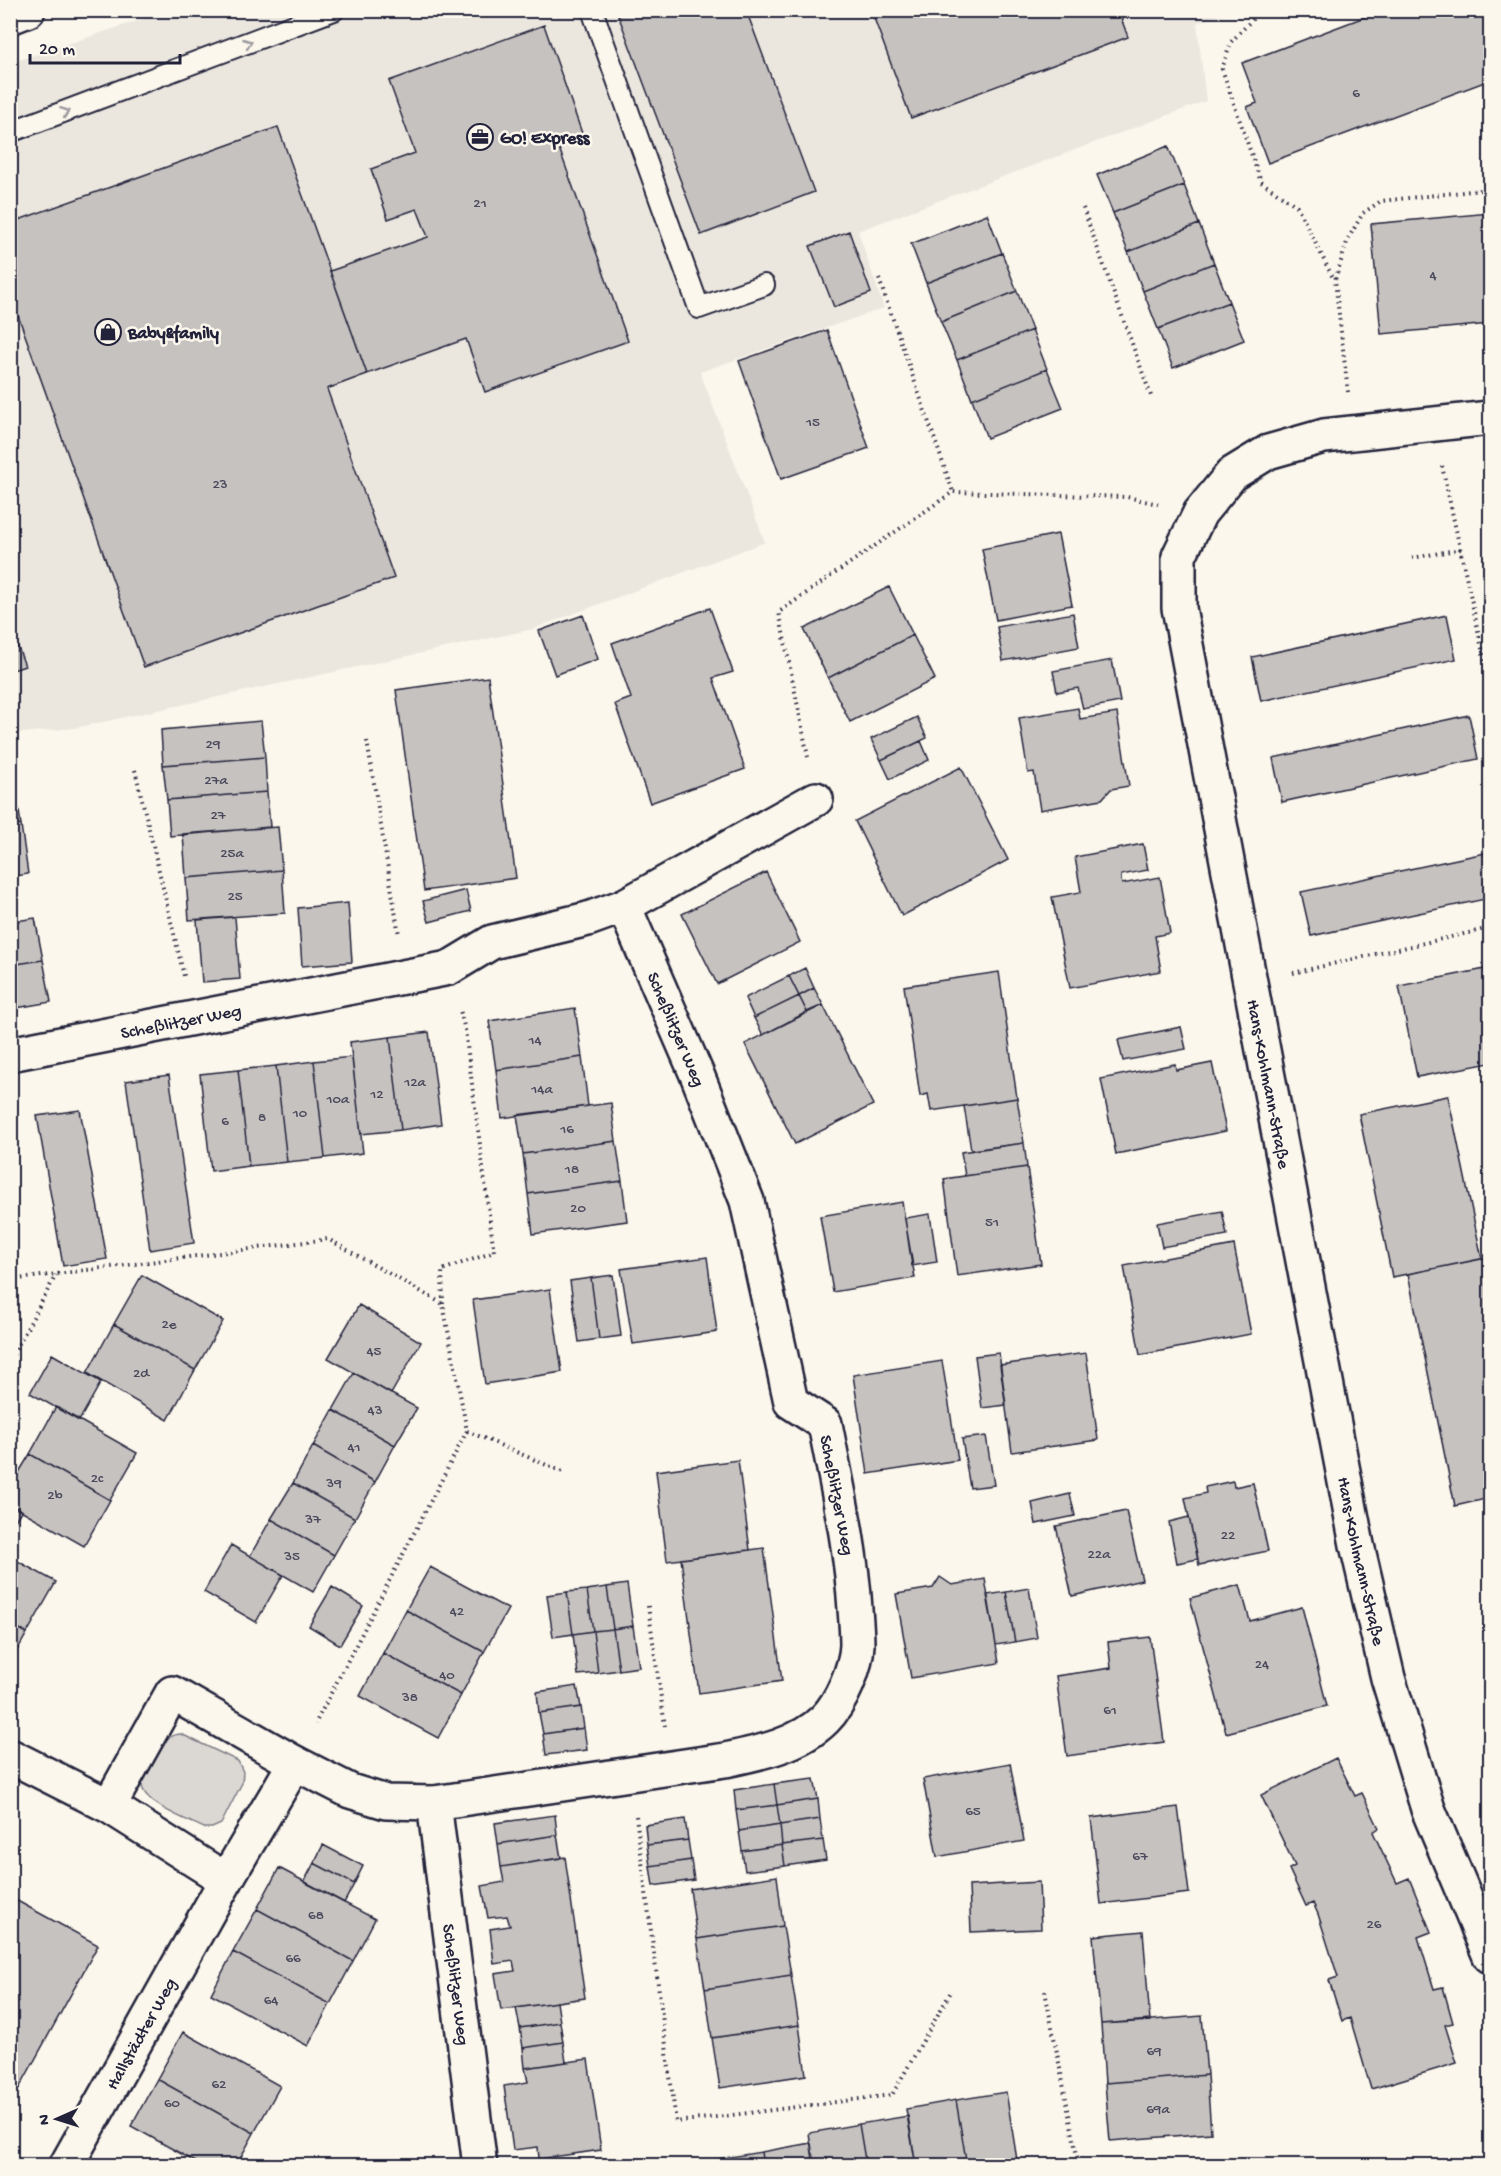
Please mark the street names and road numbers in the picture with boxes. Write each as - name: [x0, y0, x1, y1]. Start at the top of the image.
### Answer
- street label: Scheßlitzer Weg: [641, 970, 708, 1090]
- street label: Hans-Kohlmann-Straße: [1241, 998, 1293, 1171]
- street label: Scheßlitzer Weg: [119, 1001, 243, 1045]
- street label: Scheßlitzer Weg: [814, 1433, 858, 1557]
- street label: Hans-Kohlmann-Straße: [1331, 1475, 1388, 1648]
- street label: Scheßlitzer Weg: [436, 1923, 473, 2047]
- street label: Hallstädter Weg: [103, 1975, 182, 2094]

